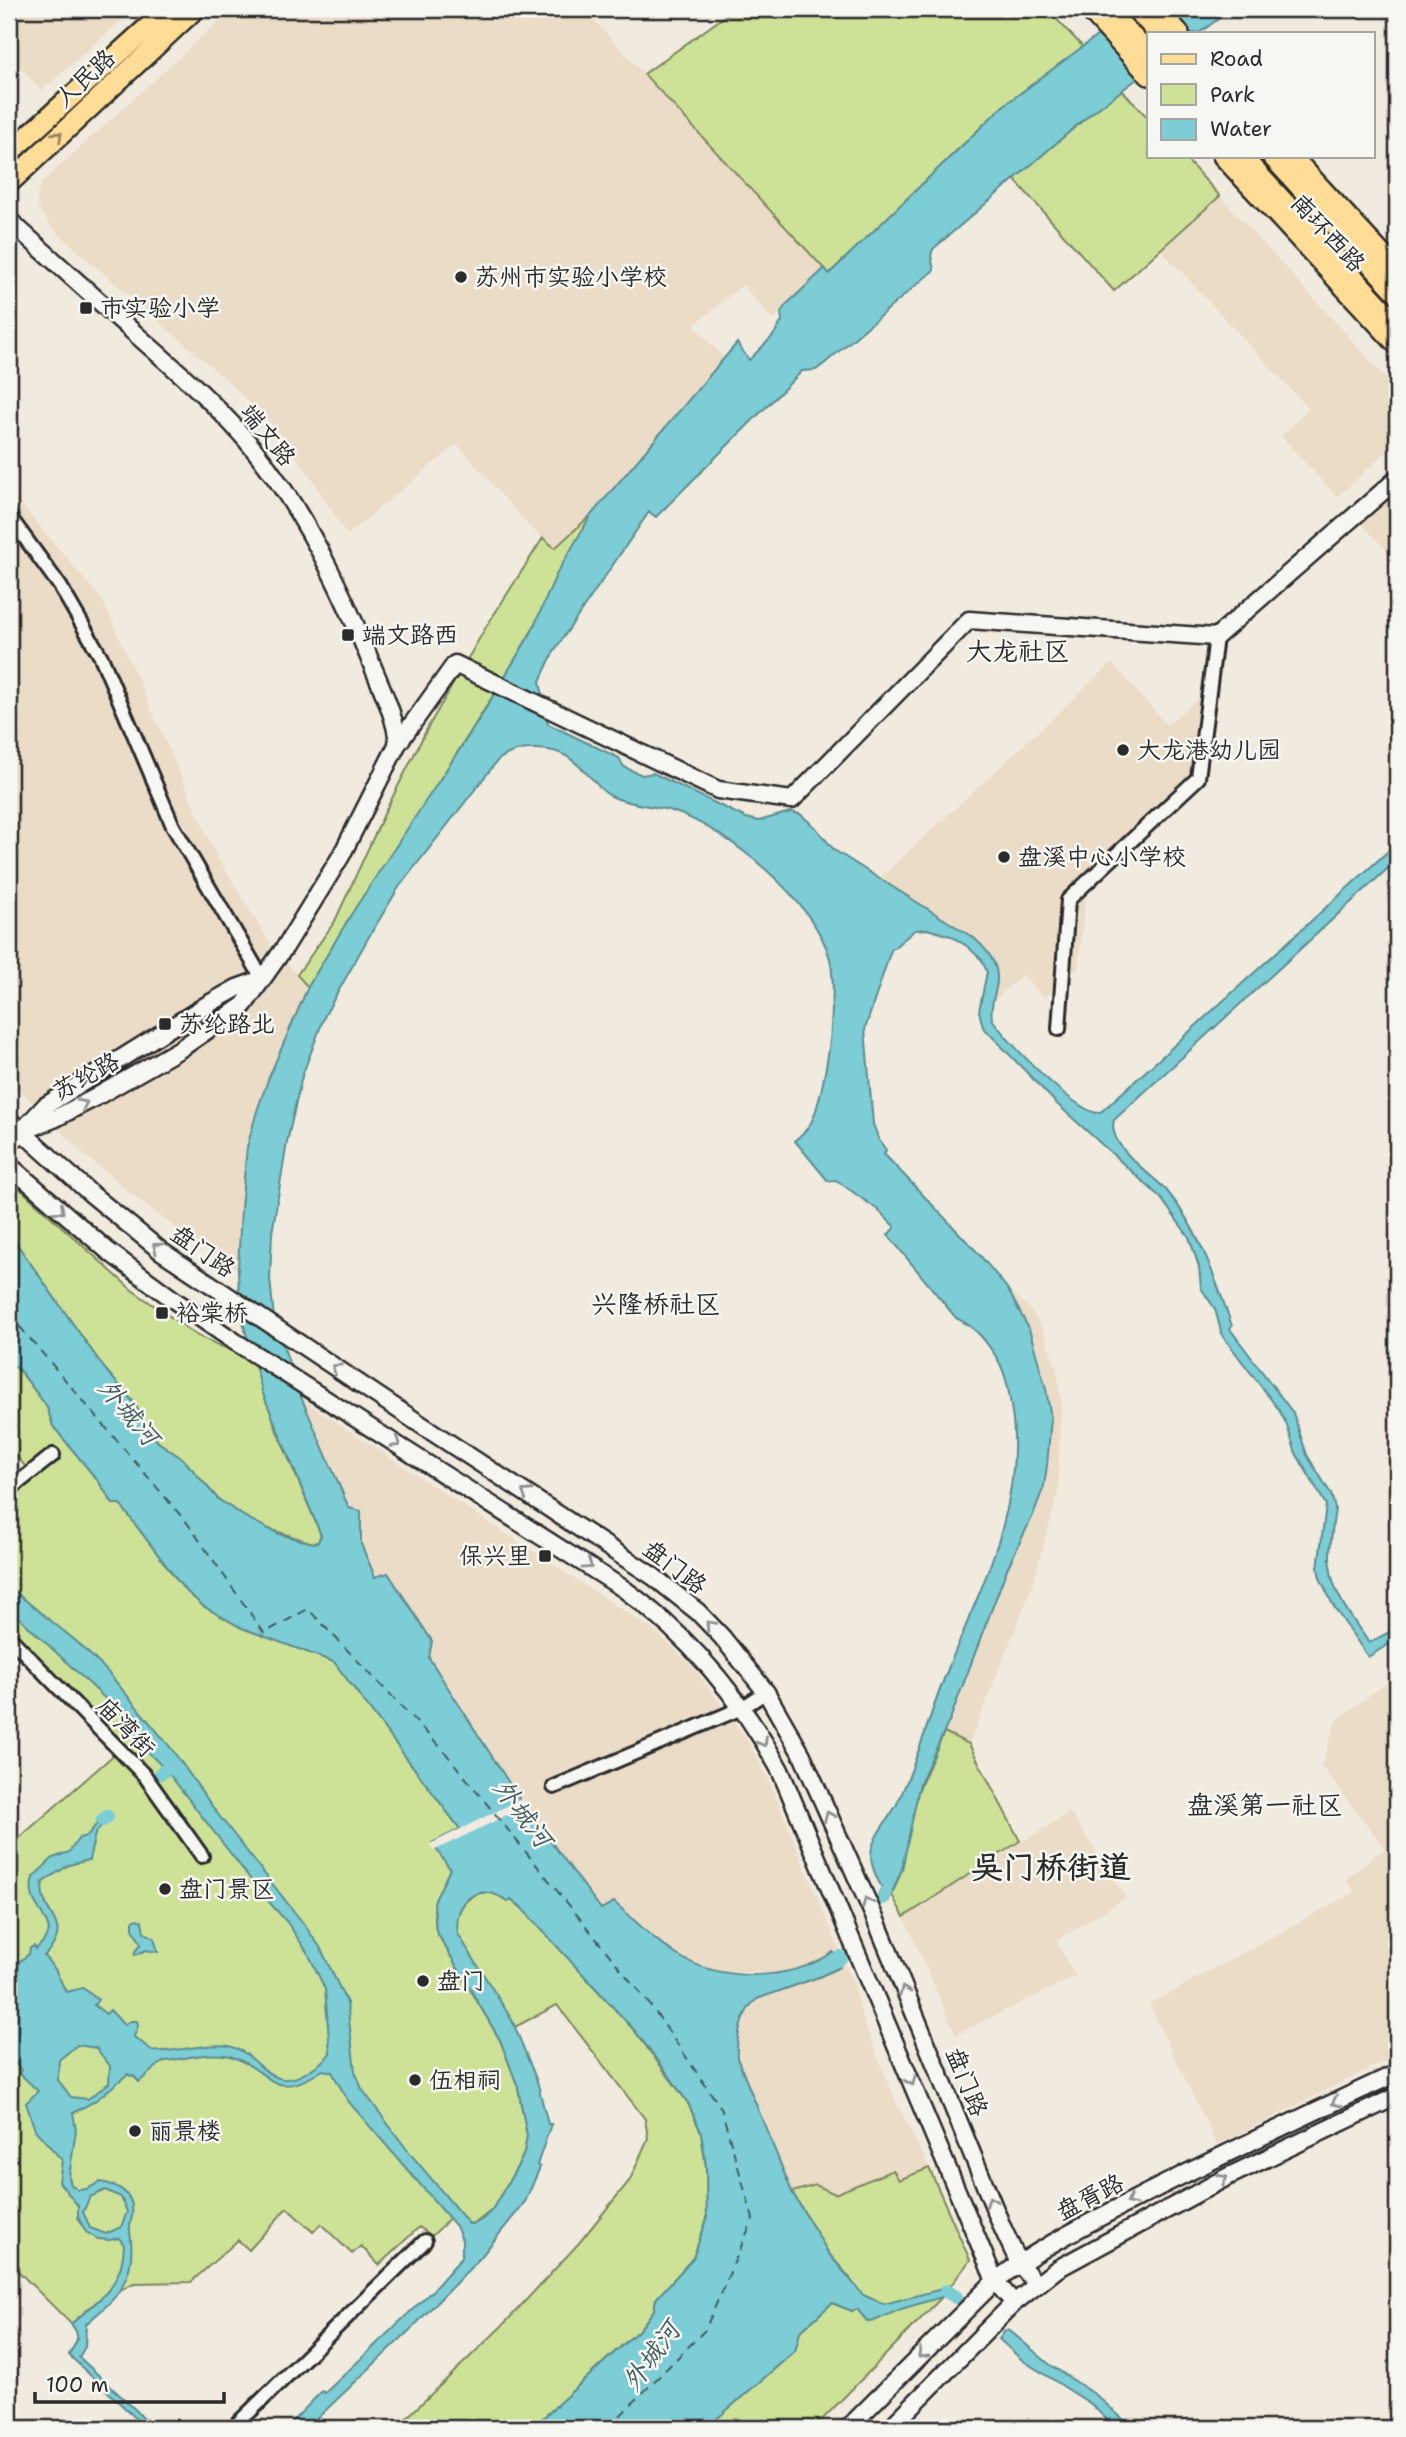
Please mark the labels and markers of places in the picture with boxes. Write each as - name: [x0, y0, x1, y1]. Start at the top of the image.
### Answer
- place label: 苏州市实验小学校: [475, 261, 667, 293]
- marker: 苏州市实验小学校: [453, 269, 469, 285]
- place label: 市实验小学: [100, 292, 220, 324]
- marker: 市实验小学: [78, 300, 94, 316]
- place label: 端文路西: [362, 619, 458, 651]
- marker: 端文路西: [340, 627, 356, 643]
- place label: 大龙港幼儿园: [1137, 734, 1281, 766]
- marker: 大龙港幼儿园: [1115, 742, 1131, 758]
- place label: 盘溪中心小学校: [1018, 841, 1186, 873]
- marker: 盘溪中心小学校: [996, 849, 1012, 865]
- place label: 苏纶路北: [179, 1008, 275, 1040]
- marker: 苏纶路北: [157, 1016, 173, 1032]
- place label: 裕棠桥: [176, 1297, 248, 1329]
- marker: 裕棠桥: [154, 1305, 170, 1321]
- place label: 保兴里: [459, 1540, 531, 1572]
- marker: 保兴里: [537, 1548, 553, 1564]
- place label: 盘门景区: [179, 1873, 275, 1905]
- marker: 盘门景区: [157, 1881, 173, 1897]
- place label: 盘门: [437, 1965, 485, 1997]
- marker: 盘门: [415, 1973, 431, 1989]
- place label: 伍相祠: [429, 2064, 501, 2096]
- marker: 伍相祠: [407, 2072, 423, 2088]
- place label: 丽景楼: [149, 2115, 221, 2147]
- marker: 丽景楼: [127, 2123, 143, 2139]

